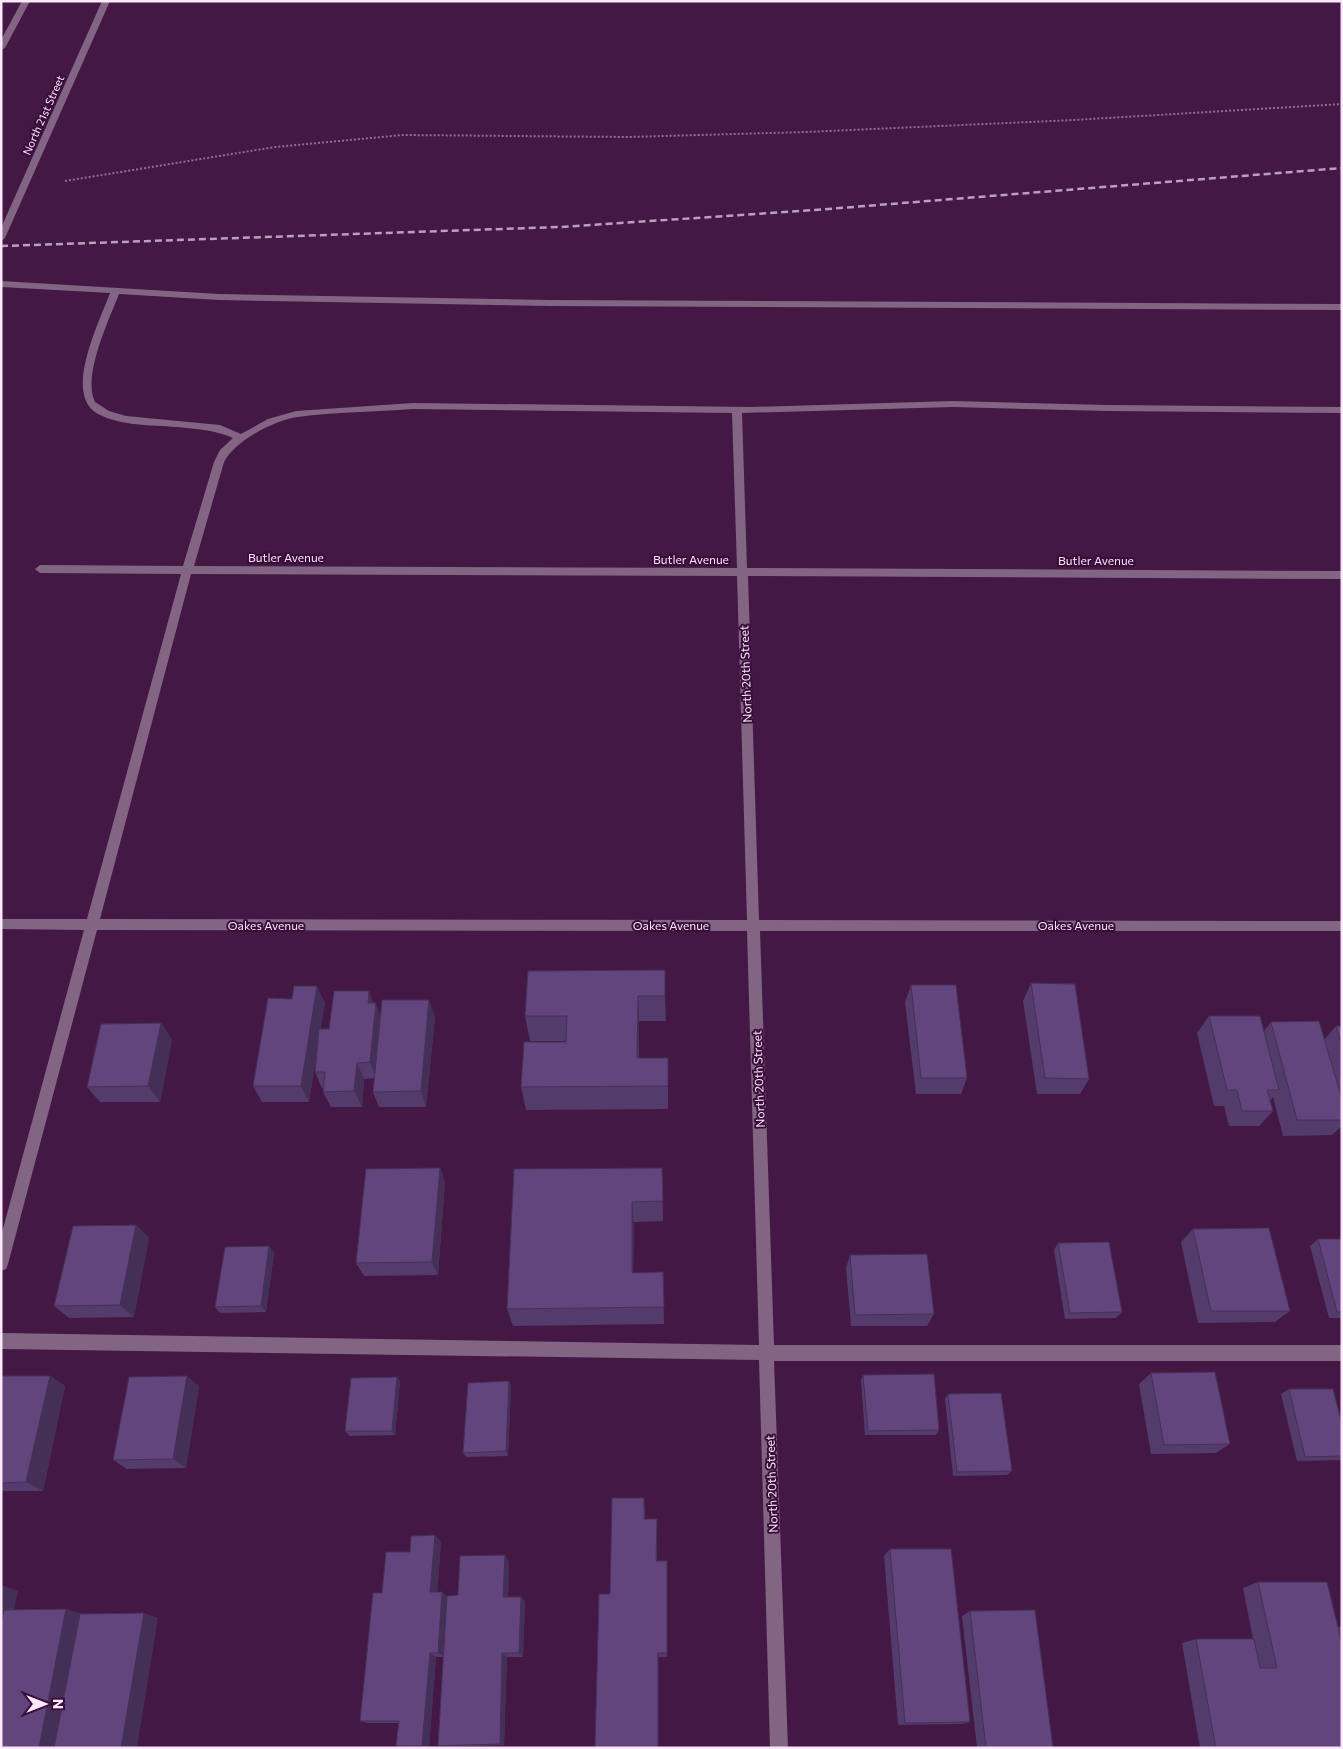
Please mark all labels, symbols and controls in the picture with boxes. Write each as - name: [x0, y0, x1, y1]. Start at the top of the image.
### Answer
- street label: North 21st Street: [20, 73, 67, 157]
- street label: Butler Avenue: [248, 550, 324, 564]
- street label: Butler Avenue: [653, 552, 729, 566]
- street label: Butler Avenue: [1058, 553, 1134, 567]
- street label: North 20th Street: [736, 625, 754, 723]
- street label: Oakes Avenue: [228, 918, 304, 932]
- street label: Oakes Avenue: [633, 918, 709, 932]
- street label: Oakes Avenue: [1038, 918, 1114, 932]
- street label: North 20th Street: [749, 1030, 767, 1128]
- street label: North 20th Street: [762, 1435, 780, 1533]
- north arrow: [20, 1679, 70, 1729]
- text: N: [50, 1699, 67, 1709]

